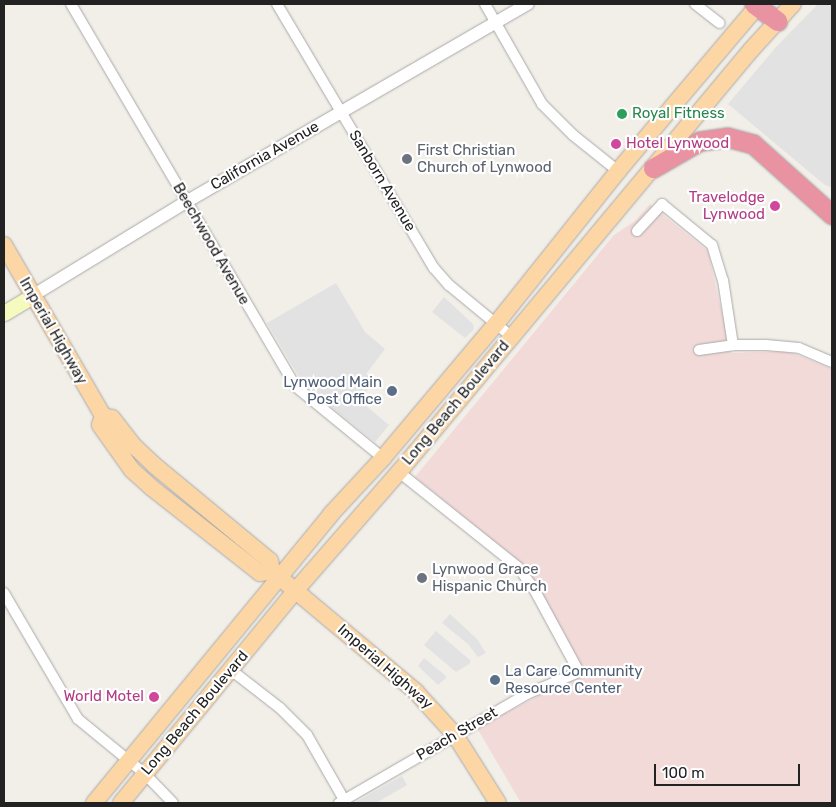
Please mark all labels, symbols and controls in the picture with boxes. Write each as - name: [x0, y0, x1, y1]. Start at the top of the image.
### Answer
- place label: Royal Fitness: [632, 105, 725, 123]
- marker: Royal Fitness: [616, 108, 628, 120]
- street label: California Avenue: [207, 118, 323, 194]
- street label: Sanborn Avenue: [345, 127, 419, 235]
- place label: Hotel Lynwood: [626, 135, 729, 153]
- marker: Hotel Lynwood: [610, 138, 622, 150]
- place label: First Christian Church of Lynwood: [417, 141, 552, 176]
- marker: First Christian Church of Lynwood: [401, 153, 413, 165]
- street label: Beechwood Avenue: [169, 180, 253, 308]
- place label: Travelodge Lynwood: [689, 188, 765, 223]
- marker: Travelodge Lynwood: [769, 200, 781, 212]
- street label: Imperial Highway: [15, 274, 91, 388]
- street label: Long Beach Boulevard: [399, 337, 513, 469]
- place label: Lynwood Main Post Office: [283, 373, 382, 408]
- marker: Lynwood Main Post Office: [386, 385, 398, 397]
- place label: Lynwood Grace Hispanic Church: [432, 560, 547, 595]
- marker: Lynwood Grace Hispanic Church: [416, 572, 428, 584]
- street label: Imperial Highway: [334, 621, 436, 713]
- street label: Long Beach Boulevard: [138, 647, 252, 779]
- place label: La Care Community Resource Center: [505, 662, 642, 697]
- marker: La Care Community Resource Center: [489, 674, 501, 686]
- place label: World Motel: [63, 688, 144, 706]
- marker: World Motel: [148, 691, 160, 703]
- street label: Peach Street: [413, 704, 501, 764]
- scale bar: [656, 754, 802, 786]
- text: 100 m: [662, 764, 704, 782]

